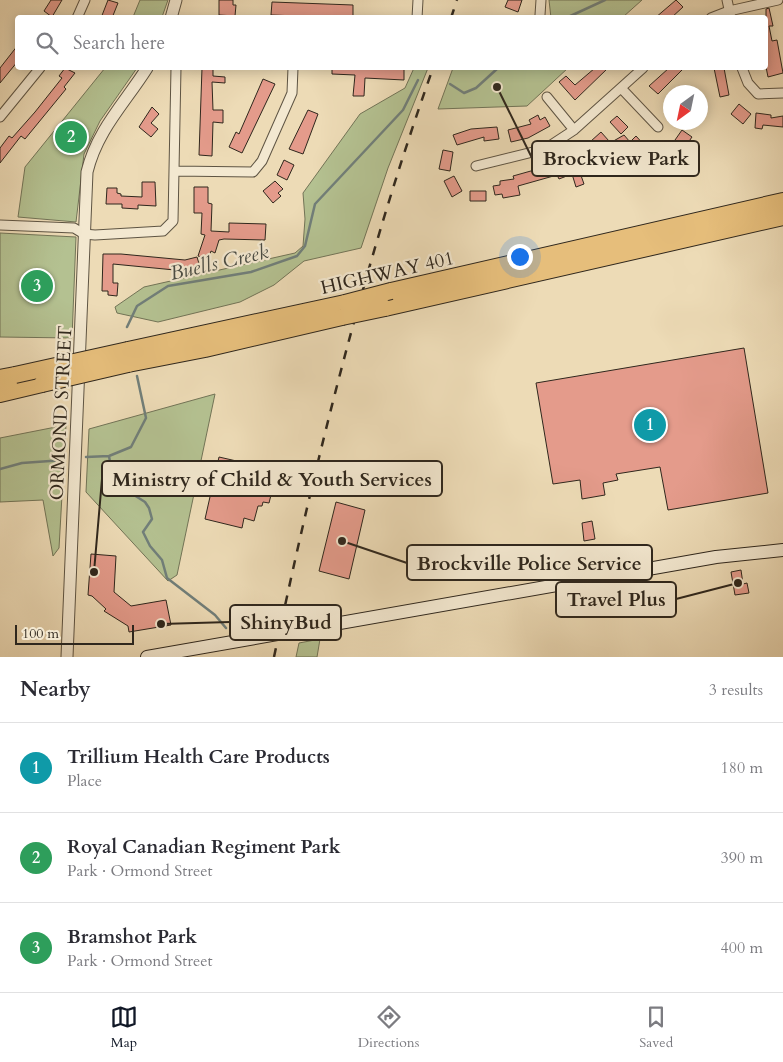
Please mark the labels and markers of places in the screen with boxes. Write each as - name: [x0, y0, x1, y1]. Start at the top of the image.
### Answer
- pin: 2: [55, 118, 87, 156]
- callout: Brockview Park: [532, 141, 699, 176]
- pin: 3: [21, 267, 53, 305]
- pin: 1: [634, 406, 666, 444]
- callout: Ministry of Child & Youth Services: [102, 461, 442, 496]
- callout: Brockville Police Service: [407, 545, 652, 580]
- callout: Travel Plus: [556, 582, 676, 617]
- callout: ShinyBud: [230, 605, 341, 640]

